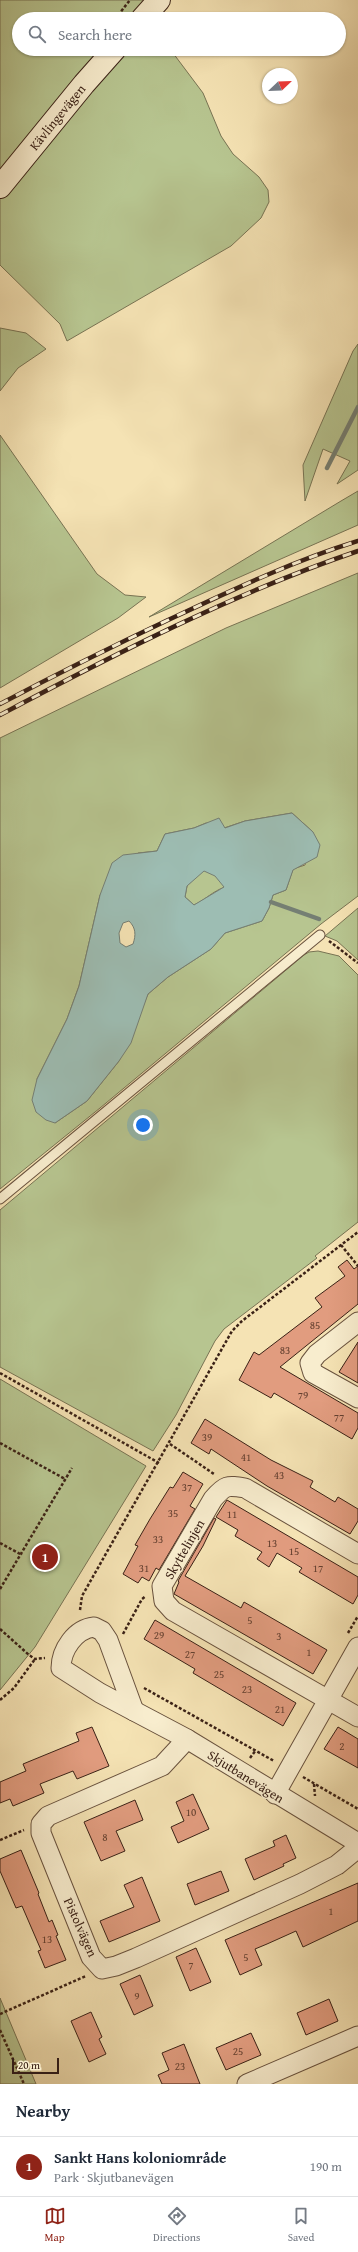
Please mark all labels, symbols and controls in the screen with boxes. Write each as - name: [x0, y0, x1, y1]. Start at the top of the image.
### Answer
- search box: [12, 12, 346, 56]
- icon: search: [26, 23, 48, 45]
- text: Search here: [58, 24, 132, 45]
- north arrow: [262, 68, 298, 104]
- street label: Kävlingevägen: [25, 80, 90, 154]
- your location: [133, 1115, 153, 1135]
- house number: 85: [310, 1317, 320, 1333]
- house number: 83: [280, 1342, 290, 1358]
- house number: 79: [298, 1387, 308, 1403]
- house number: 77: [334, 1409, 344, 1425]
- house number: 39: [202, 1429, 212, 1445]
- house number: 41: [241, 1449, 251, 1465]
- house number: 43: [274, 1467, 284, 1483]
- house number: 37: [182, 1479, 192, 1495]
- house number: 35: [168, 1505, 178, 1521]
- house number: 11: [227, 1506, 237, 1522]
- street label: Skyttelinjen: [160, 1515, 210, 1583]
- house number: 33: [153, 1531, 163, 1547]
- house number: 13: [267, 1535, 277, 1551]
- pin: 1: [32, 1542, 58, 1572]
- house number: 15: [289, 1543, 299, 1559]
- house number: 31: [139, 1560, 149, 1576]
- house number: 17: [313, 1560, 323, 1576]
- house number: 5: [247, 1612, 253, 1628]
- house number: 29: [154, 1627, 164, 1643]
- house number: 3: [276, 1628, 282, 1644]
- house number: 1: [306, 1644, 312, 1660]
- house number: 27: [185, 1646, 195, 1662]
- house number: 25: [214, 1666, 224, 1682]
- house number: 23: [242, 1681, 252, 1697]
- house number: 21: [275, 1701, 285, 1717]
- house number: 2: [339, 1738, 345, 1754]
- street label: Skjutbanevägen: [204, 1745, 288, 1808]
- house number: 10: [186, 1804, 196, 1820]
- house number: 8: [102, 1829, 108, 1845]
- street label: Pistolvägen: [59, 1894, 102, 1961]
- house number: 1: [328, 1903, 334, 1919]
- house number: 13: [42, 1931, 52, 1947]
- house number: 5: [243, 1949, 249, 1965]
- house number: 7: [188, 1957, 194, 1973]
- house number: 9: [134, 1988, 140, 2004]
- house number: 25: [233, 2043, 243, 2059]
- scale bar: [12, 2056, 59, 2075]
- text: 20 m: [18, 2057, 40, 2073]
- house number: 23: [175, 2058, 185, 2074]
- text: Nearby: [16, 2098, 70, 2123]
- text: Sankt Hans koloniområde: [54, 2147, 226, 2168]
- text: 1: [26, 2157, 32, 2176]
- text: 190 m: [310, 2157, 342, 2176]
- text: Park · Skjutbanevägen: [54, 2168, 174, 2187]
- tab: Map: [44, 2205, 66, 2245]
- tab: Directions: [153, 2205, 200, 2245]
- tab: Saved: [288, 2205, 314, 2245]

